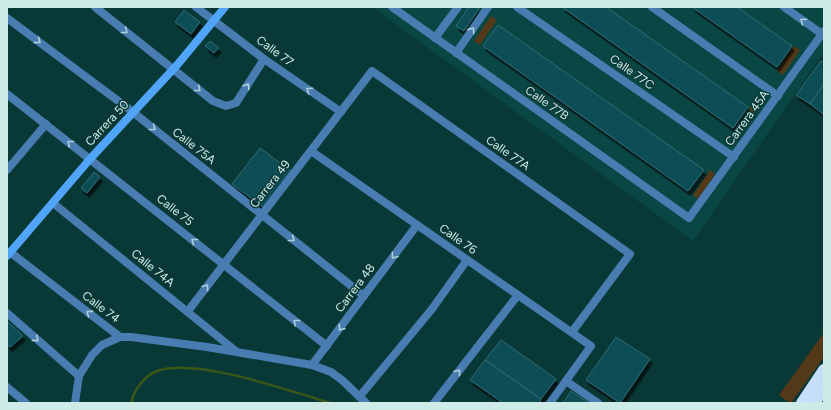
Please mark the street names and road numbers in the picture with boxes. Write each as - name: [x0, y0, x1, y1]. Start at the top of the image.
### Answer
- street label: Calle 77: [254, 33, 297, 69]
- street label: Calle 77C: [607, 52, 657, 93]
- street label: Calle 77B: [523, 83, 571, 123]
- street label: Carrera 45A: [722, 88, 772, 148]
- street label: Carrera 50: [82, 97, 132, 149]
- street label: Calle 75A: [170, 125, 218, 167]
- street label: Calle 77A: [483, 133, 533, 173]
- street label: Carrera 49: [247, 157, 293, 211]
- street label: Calle 75: [154, 191, 196, 229]
- street label: Calle 76: [436, 221, 480, 257]
- street label: Calle 74A: [129, 246, 177, 290]
- street label: Carrera 48: [332, 261, 378, 315]
- street label: Calle 74: [79, 288, 123, 326]

